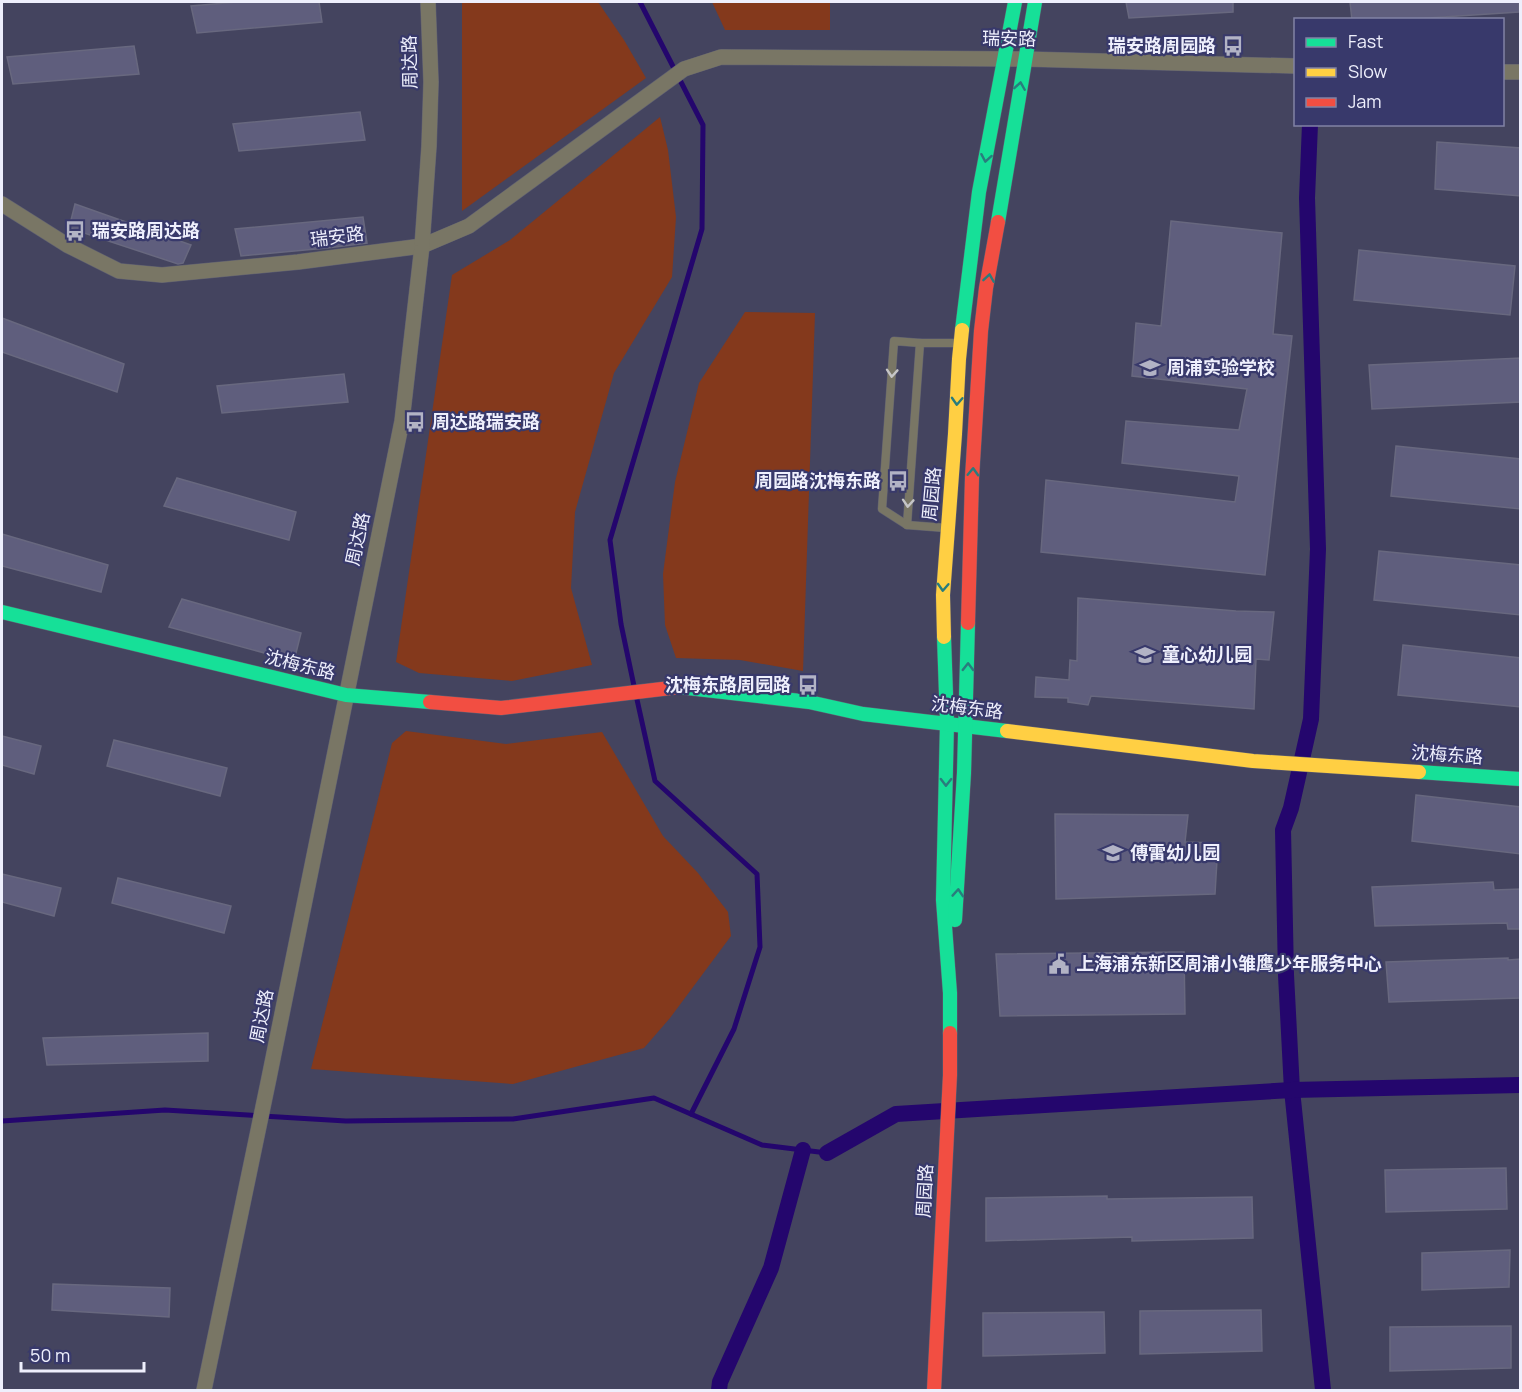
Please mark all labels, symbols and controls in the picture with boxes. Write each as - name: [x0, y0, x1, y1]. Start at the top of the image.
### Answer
- legend: [1294, 18, 1504, 126]
- street label: 瑞安路: [982, 26, 1036, 50]
- text: Fast: [1348, 29, 1383, 53]
- place label: 瑞安路周园路: [1108, 33, 1216, 57]
- bus stop icon: 瑞安路周园路: [1221, 34, 1245, 58]
- street label: 周达路: [397, 35, 421, 89]
- text: Slow: [1348, 59, 1388, 83]
- one-way arrow: [1013, 81, 1026, 91]
- text: Jam: [1348, 89, 1382, 113]
- one-way arrow: [980, 152, 993, 162]
- place label: 瑞安路周达路: [92, 218, 200, 242]
- bus stop icon: 瑞安路周达路: [63, 219, 87, 243]
- street label: 瑞安路: [309, 221, 365, 251]
- one-way arrow: [983, 274, 995, 283]
- place label: 周浦实验学校: [1167, 355, 1275, 379]
- school or university icon: 周浦实验学校: [1138, 356, 1162, 380]
- one-way arrow: [885, 368, 898, 377]
- one-way arrow: [951, 397, 964, 406]
- place label: 周达路瑞安路: [432, 409, 540, 433]
- bus stop icon: 周达路瑞安路: [403, 410, 427, 434]
- street label: 周园路: [917, 466, 945, 522]
- place label: 周园路沈梅东路: [755, 468, 881, 492]
- one-way arrow: [967, 468, 980, 477]
- bus stop icon: 周园路沈梅东路: [886, 469, 910, 493]
- one-way arrow: [902, 498, 915, 507]
- street label: 周达路: [340, 510, 374, 568]
- one-way arrow: [937, 582, 950, 591]
- place label: 童心幼儿园: [1162, 642, 1252, 666]
- school or university icon: 童心幼儿园: [1133, 643, 1157, 667]
- street label: 沈梅东路: [262, 644, 338, 684]
- one-way arrow: [962, 663, 974, 672]
- place label: 沈梅东路周园路: [665, 672, 791, 696]
- bus stop icon: 沈梅东路周园路: [796, 673, 820, 697]
- street label: 沈梅东路: [930, 691, 1004, 723]
- street label: 沈梅东路: [1410, 740, 1484, 768]
- one-way arrow: [940, 777, 952, 786]
- place label: 傅雷幼儿园: [1130, 840, 1220, 864]
- school or university icon: 傅雷幼儿园: [1101, 841, 1125, 865]
- one-way arrow: [951, 888, 964, 897]
- place label: 上海浦东新区周浦小雏鹰少年服务中心: [1076, 951, 1382, 975]
- public building icon: 上海浦东新区周浦小雏鹰少年服务中心: [1047, 952, 1071, 976]
- street label: 周达路: [244, 987, 278, 1045]
- street label: 周园路: [911, 1163, 937, 1219]
- scale bar: [21, 1335, 144, 1373]
- text: 50 m: [30, 1343, 70, 1367]

